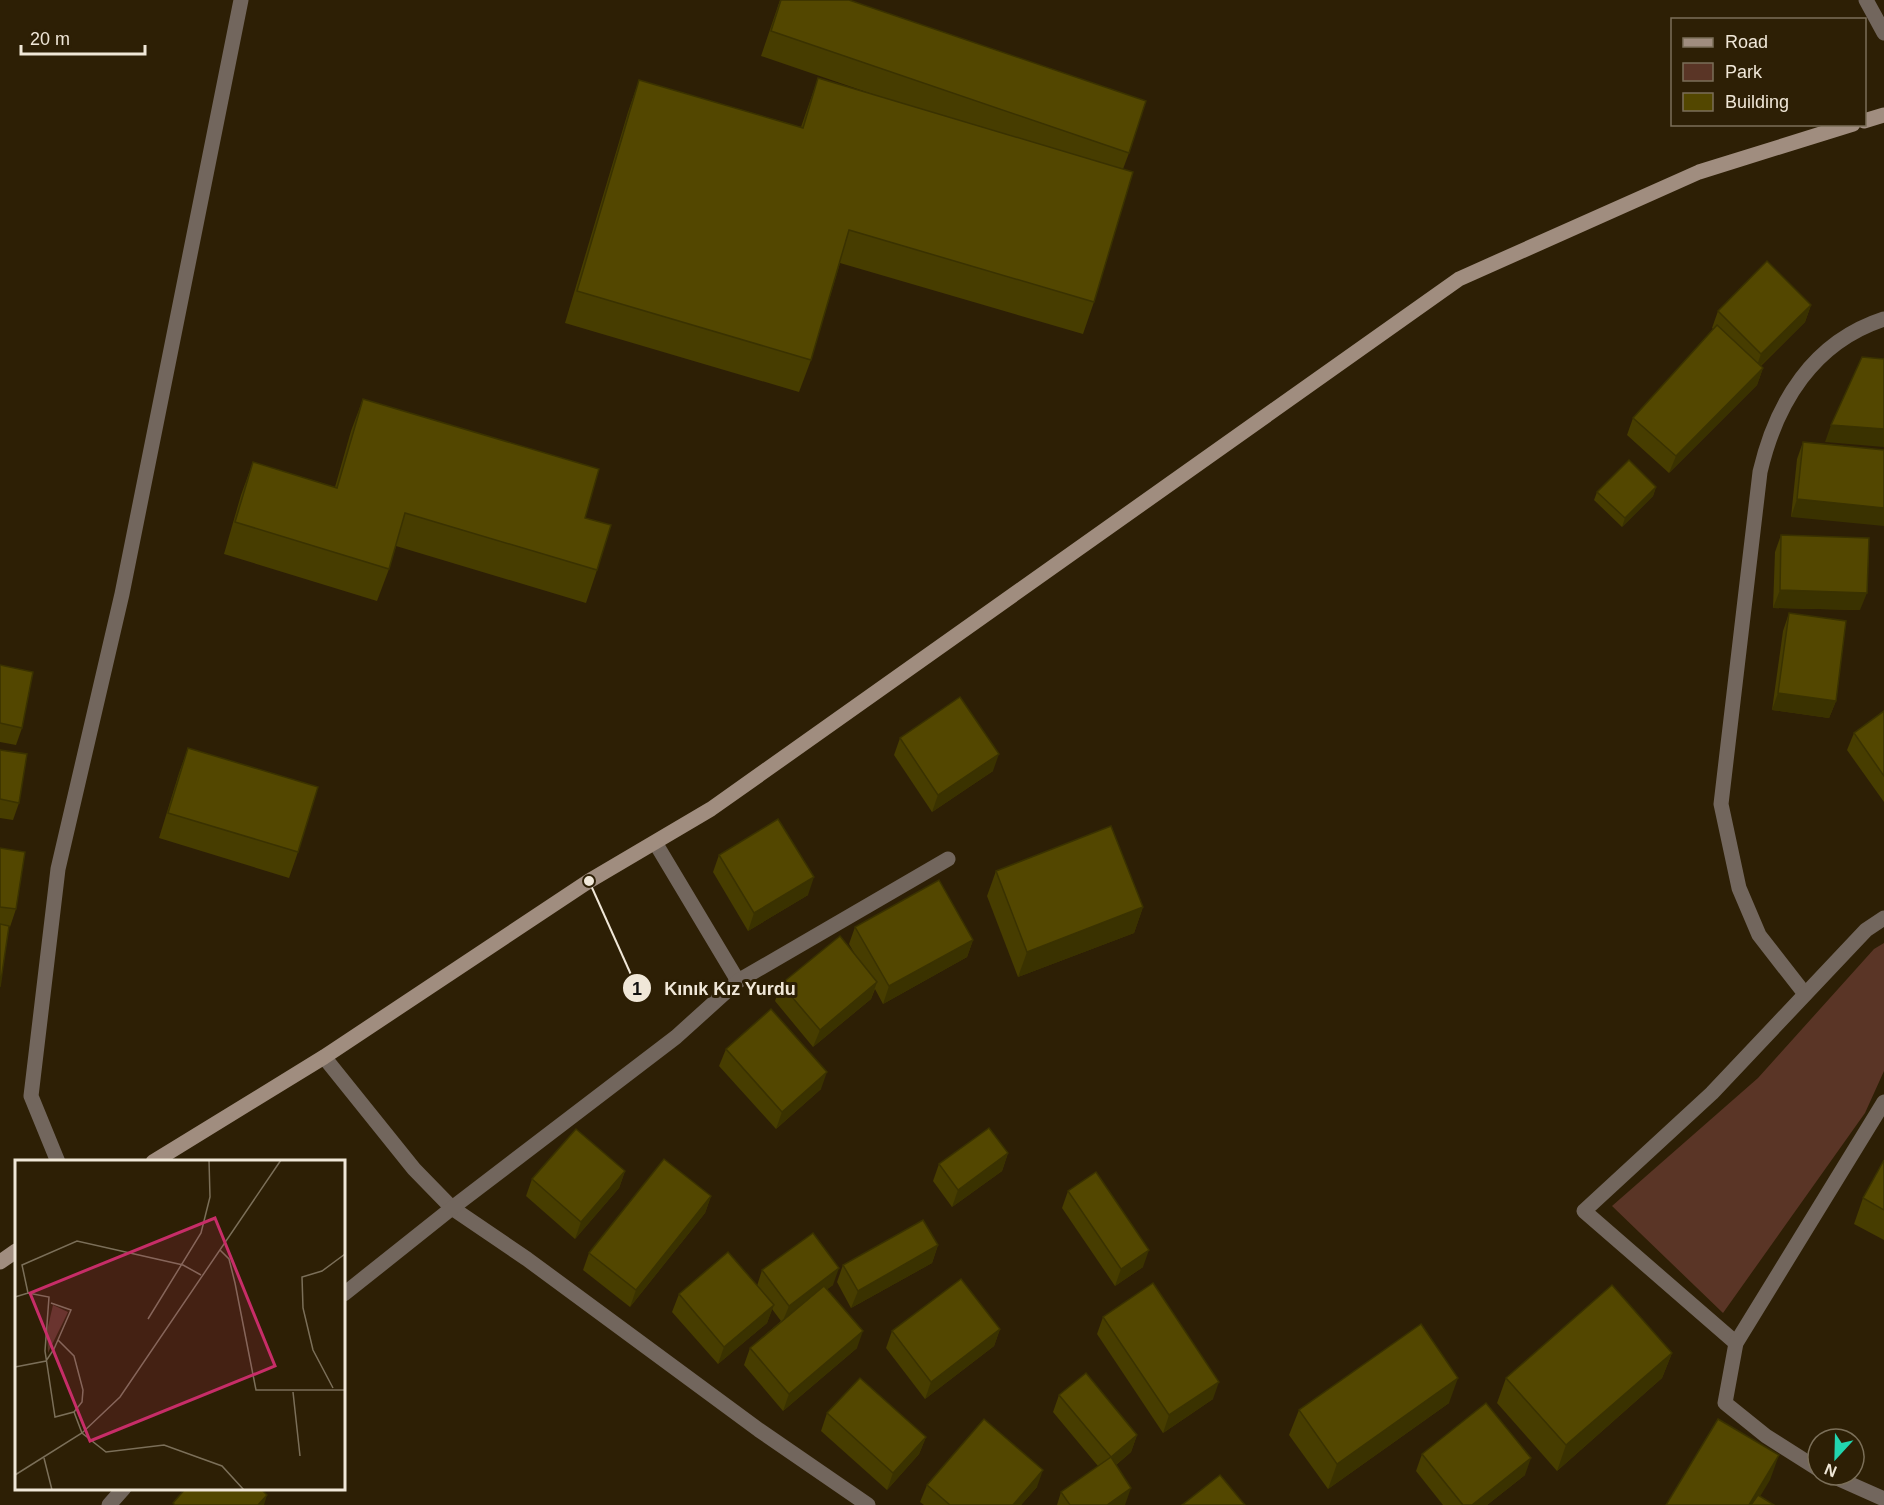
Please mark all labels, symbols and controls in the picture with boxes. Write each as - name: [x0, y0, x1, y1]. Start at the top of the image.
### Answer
- scale bar: [21, 18, 146, 56]
- legend: [1671, 18, 1866, 126]
- text: 20 m: [30, 29, 70, 49]
- text: Road: [1725, 32, 1768, 52]
- text: Park: [1725, 62, 1763, 82]
- text: Building: [1725, 92, 1789, 112]
- callout: Kınık Kız Yurdu: [622, 970, 808, 1006]
- text: 1: [632, 979, 642, 999]
- text: Kınık Kız Yurdu: [664, 979, 796, 999]
- inset map: [15, 1160, 345, 1490]
- north arrow: [1806, 1427, 1866, 1487]
- text: N: [1822, 1460, 1839, 1480]

